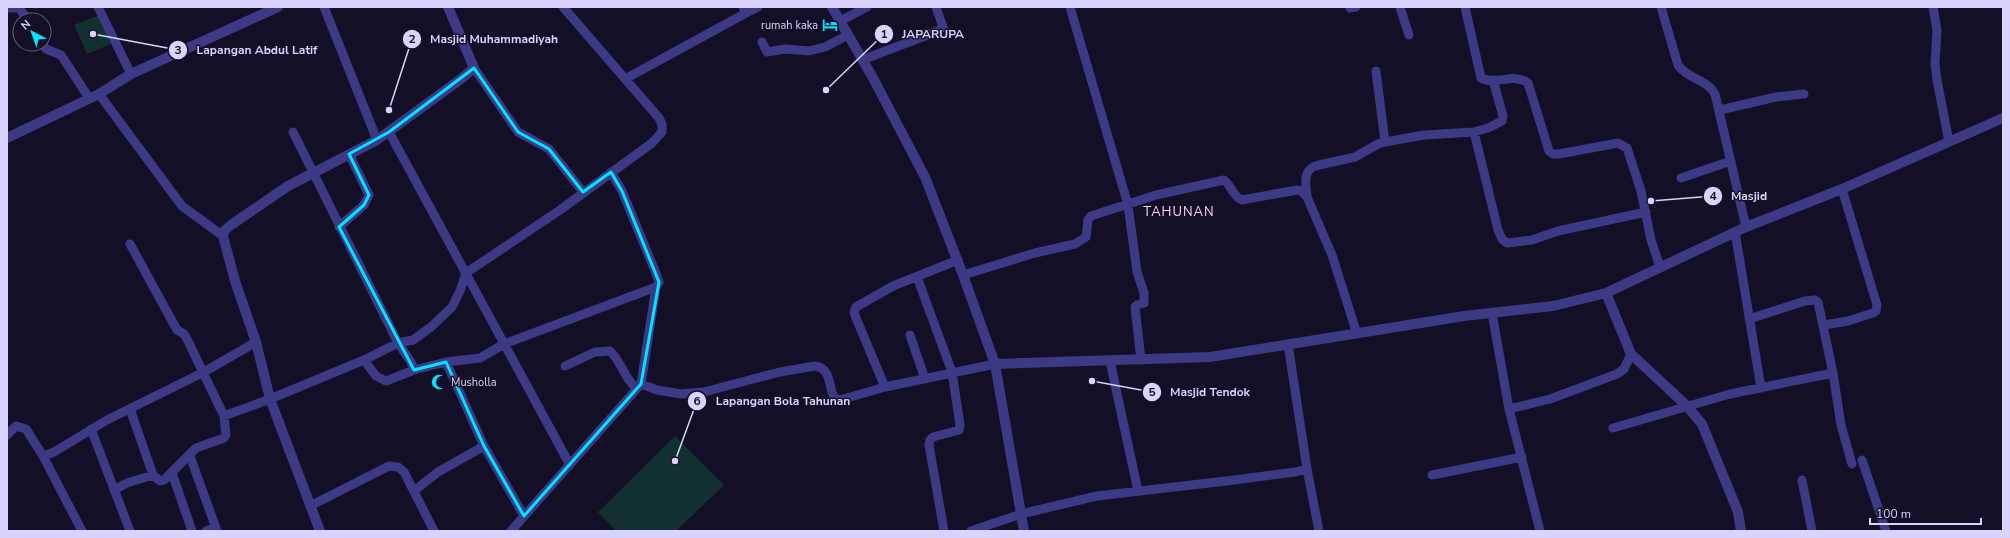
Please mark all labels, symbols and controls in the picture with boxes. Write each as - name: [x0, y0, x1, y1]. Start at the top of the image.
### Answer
- north arrow: [12, 12, 52, 52]
- text: N: [18, 16, 34, 33]
- hotel icon: rumah kaka: [821, 16, 839, 34]
- place label: rumah kaka: [761, 18, 818, 33]
- callout: JAPARUPA: [874, 22, 972, 46]
- text: 1: [880, 26, 888, 42]
- text: JAPARUPA: [901, 26, 964, 42]
- callout: Masjid Muhammadiyah: [402, 27, 566, 51]
- text: 2: [408, 31, 416, 47]
- text: Masjid Muhammadiyah: [430, 31, 558, 47]
- callout: Lapangan Abdul Latif: [168, 38, 325, 62]
- text: 3: [174, 42, 182, 58]
- text: Lapangan Abdul Latif: [197, 42, 318, 58]
- callout: Masjid: [1703, 184, 1775, 208]
- text: 4: [1709, 188, 1717, 204]
- text: Masjid: [1731, 188, 1767, 204]
- district label: TAHUNAN: [1143, 203, 1215, 221]
- mosque icon: Musholla: [430, 373, 448, 391]
- place label: Musholla: [451, 375, 497, 390]
- callout: Masjid Tendok: [1142, 380, 1258, 404]
- text: 5: [1148, 384, 1156, 400]
- text: Masjid Tendok: [1170, 384, 1251, 400]
- callout: Lapangan Bola Tahunan: [687, 389, 858, 413]
- text: 6: [693, 393, 701, 409]
- text: Lapangan Bola Tahunan: [716, 393, 850, 409]
- scale bar: [1870, 500, 1981, 526]
- text: 100 m: [1876, 506, 1911, 522]

